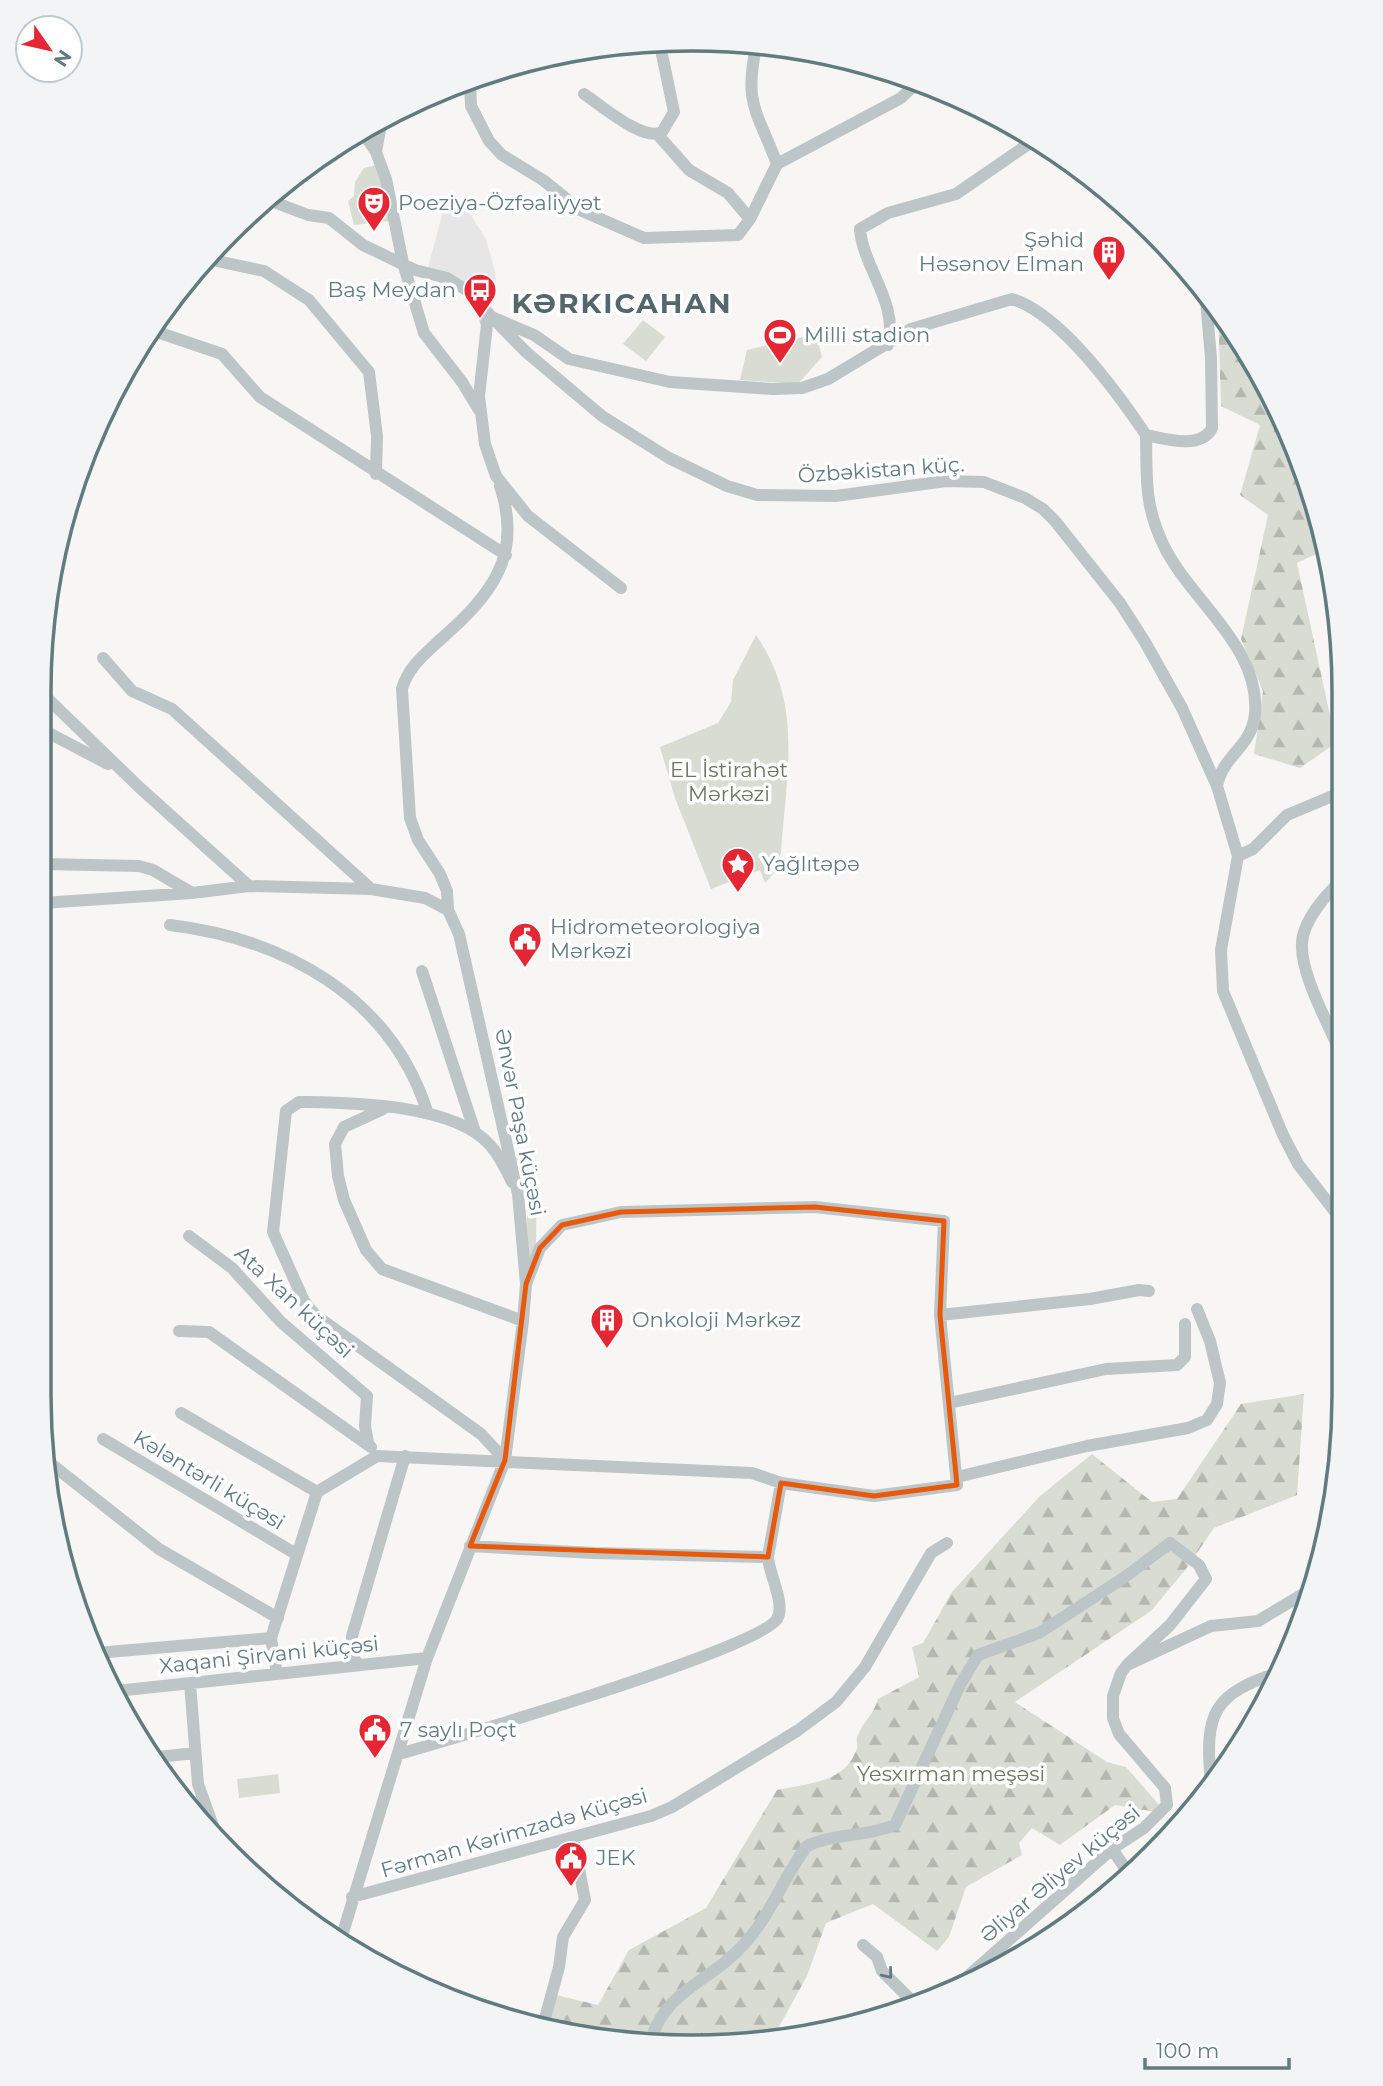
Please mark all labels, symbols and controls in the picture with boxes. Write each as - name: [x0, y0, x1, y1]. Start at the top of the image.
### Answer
- north arrow: [14, 14, 84, 84]
- text: N: [49, 45, 77, 71]
- theatre icon: Poeziya-Özfəaliyyət: [355, 184, 393, 233]
- place label: Poeziya-Özfəaliyyət: [398, 190, 601, 215]
- place label: Şəhid Həsənov Elman: [919, 227, 1084, 276]
- building icon: Şəhid Həsənov Elman: [1090, 233, 1128, 282]
- bus stop icon: Baş Meydan: [461, 271, 499, 320]
- place label: Baş Meydan: [328, 277, 456, 302]
- district label: KƏRKICAHAN: [511, 286, 733, 320]
- sports icon: Milli stadion: [761, 316, 799, 365]
- place label: Milli stadion: [804, 322, 930, 347]
- street label: Özbəkistan küç.: [797, 451, 965, 488]
- park label: EL İstirahət Mərkəzi: [670, 757, 788, 806]
- place icon: Yağlıtəpə: [719, 845, 757, 894]
- place label: Yağlıtəpə: [762, 851, 860, 876]
- place label: Hidrometeorologiya Mərkəzi: [550, 914, 761, 963]
- public building icon: Hidrometeorologiya Mərkəzi: [506, 920, 544, 969]
- street label: Ənvər Paşa küçəsi: [490, 1026, 551, 1218]
- street label: Ata Xan küçəsi: [230, 1240, 359, 1363]
- building icon: Onkoloji Mərkəz: [588, 1301, 626, 1350]
- place label: Onkoloji Mərkəz: [632, 1307, 801, 1332]
- street label: Kələntərli küçəsi: [129, 1425, 289, 1535]
- street label: Xaqani Şirvani küçəsi: [158, 1631, 380, 1678]
- public building icon: 7 saylı Poçt: [356, 1711, 394, 1760]
- place label: 7 saylı Poçt: [400, 1717, 517, 1742]
- park label: Yesxırman meşəsi: [857, 1761, 1045, 1786]
- street label: Fərman Kərimzadə Küçəsi: [378, 1782, 650, 1883]
- street label: Əliyar Əliyev küçəsi: [975, 1799, 1145, 1948]
- public building icon: JEK: [552, 1839, 590, 1888]
- place label: JEK: [595, 1845, 636, 1870]
- one-way arrow: [879, 1967, 892, 1979]
- scale bar: [1145, 2026, 1288, 2070]
- text: 100 m: [1156, 2038, 1219, 2063]

